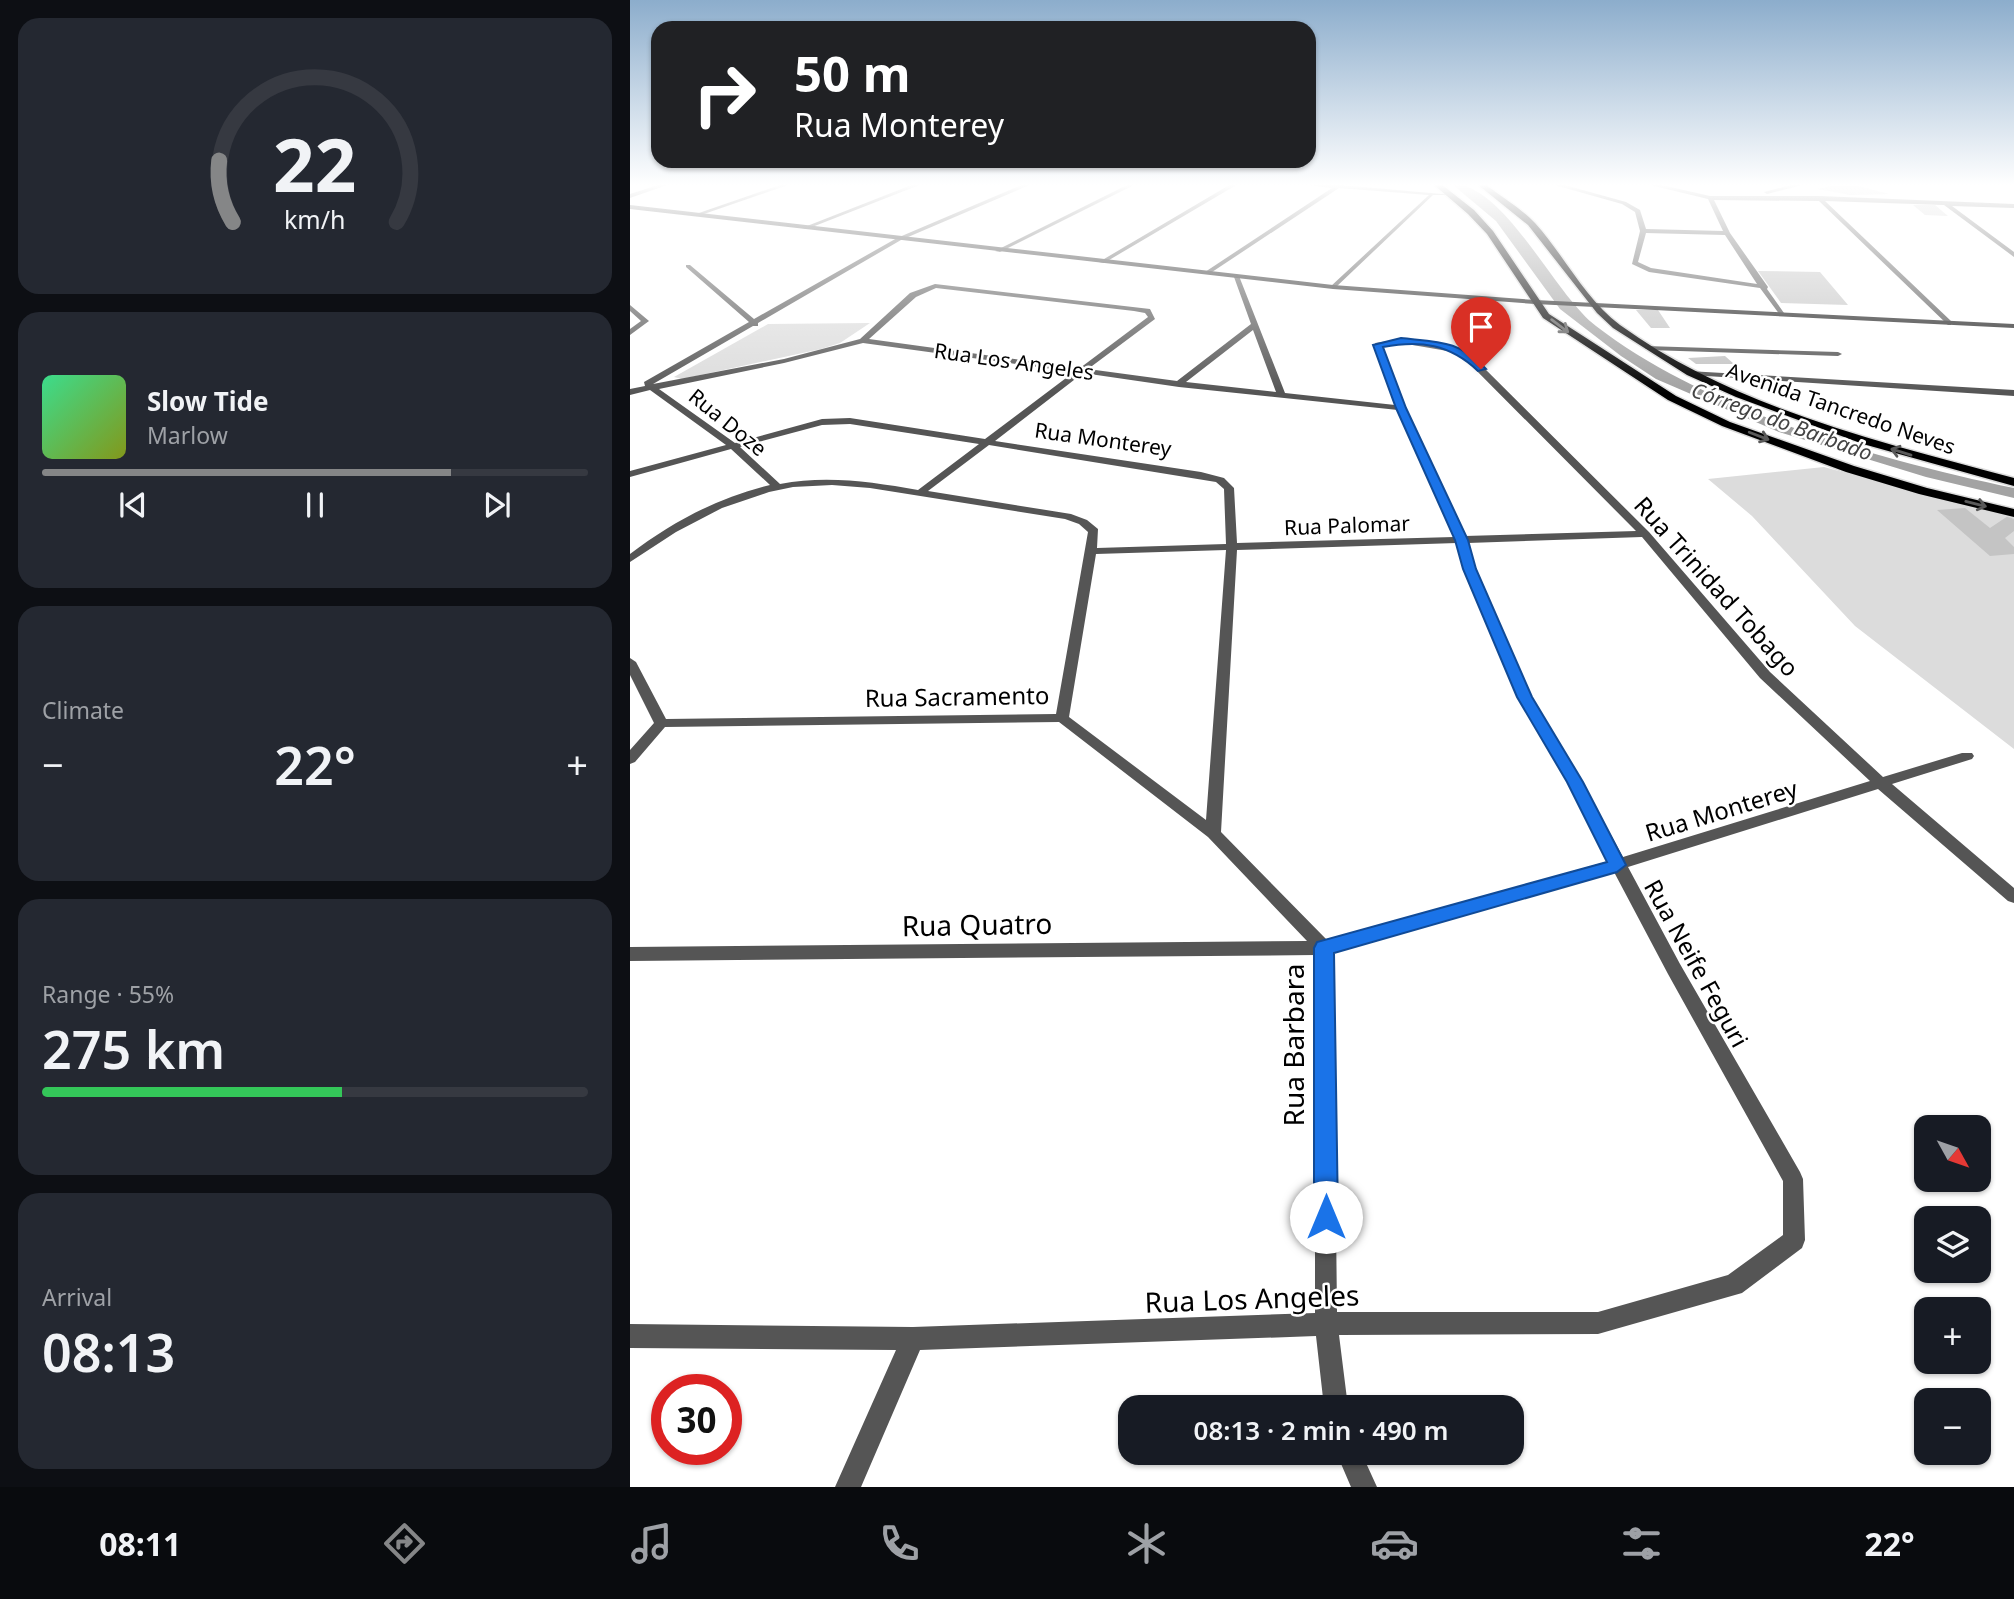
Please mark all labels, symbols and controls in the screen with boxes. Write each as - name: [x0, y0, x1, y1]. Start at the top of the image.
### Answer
- text: 50 m: [794, 40, 911, 106]
- icon: right: [679, 49, 770, 140]
- text: Rua Monterey: [794, 103, 1004, 146]
- text: 22: [273, 114, 357, 213]
- text: km/h: [284, 202, 346, 236]
- pin: [1451, 297, 1511, 369]
- icon: arrive: [1462, 308, 1500, 346]
- one-way arrow: [1551, 319, 1569, 334]
- street label: Rua Los Angeles: [932, 336, 1096, 386]
- street label: Avenida Tancredo Neves: [1723, 356, 1959, 460]
- water label: Córrego do Barbado: [1688, 375, 1876, 467]
- street label: Rua Doze: [683, 382, 773, 462]
- text: Slow Tide: [147, 383, 269, 419]
- street label: Rua Monterey: [1033, 416, 1173, 462]
- text: Marlow: [147, 419, 228, 451]
- one-way arrow: [1747, 431, 1769, 444]
- one-way arrow: [1890, 444, 1912, 457]
- icon: previous: [114, 486, 152, 524]
- icon: pause: [296, 486, 334, 524]
- icon: next: [478, 486, 516, 524]
- street label: Rua Trinidad Tobago: [1627, 489, 1807, 683]
- one-way arrow: [1964, 498, 1986, 511]
- street label: Rua Palomar: [1284, 509, 1411, 541]
- street label: Rua Sacramento: [864, 678, 1050, 714]
- text: Climate: [42, 694, 124, 726]
- text: 22°: [274, 729, 356, 800]
- text: −: [42, 738, 64, 790]
- text: +: [566, 738, 588, 790]
- street label: Rua Monterey: [1641, 771, 1802, 849]
- street label: Rua Neife Feguri: [1637, 873, 1757, 1053]
- street label: Rua Quatro: [901, 904, 1053, 944]
- street label: Rua Barbara: [1274, 964, 1312, 1126]
- text: Range · 55%: [42, 978, 174, 1010]
- text: 275 km: [42, 1013, 225, 1084]
- north arrow: [1914, 1115, 1992, 1192]
- map controls: [1914, 1115, 1991, 1465]
- position arrow: [1289, 1180, 1363, 1254]
- button: layers: [1914, 1206, 1991, 1283]
- street label: Rua Los Angeles: [1144, 1275, 1360, 1321]
- text: Arrival: [42, 1281, 112, 1313]
- button: +: [1914, 1297, 1991, 1374]
- text: 08:13: [42, 1316, 175, 1387]
- speed limit sign: 30: [651, 1374, 742, 1465]
- button: −: [1914, 1388, 1991, 1465]
- text: 08:13 · 2 min · 490 m: [1194, 1412, 1448, 1448]
- icon: directions: [380, 1519, 429, 1568]
- icon: music: [627, 1519, 676, 1568]
- icon: phone: [875, 1519, 924, 1568]
- icon: climate: [1122, 1519, 1171, 1568]
- icon: car: [1370, 1519, 1419, 1568]
- icon: filters: [1617, 1519, 1666, 1568]
- text: 08:11: [99, 1522, 181, 1565]
- text: 22°: [1865, 1522, 1915, 1565]

